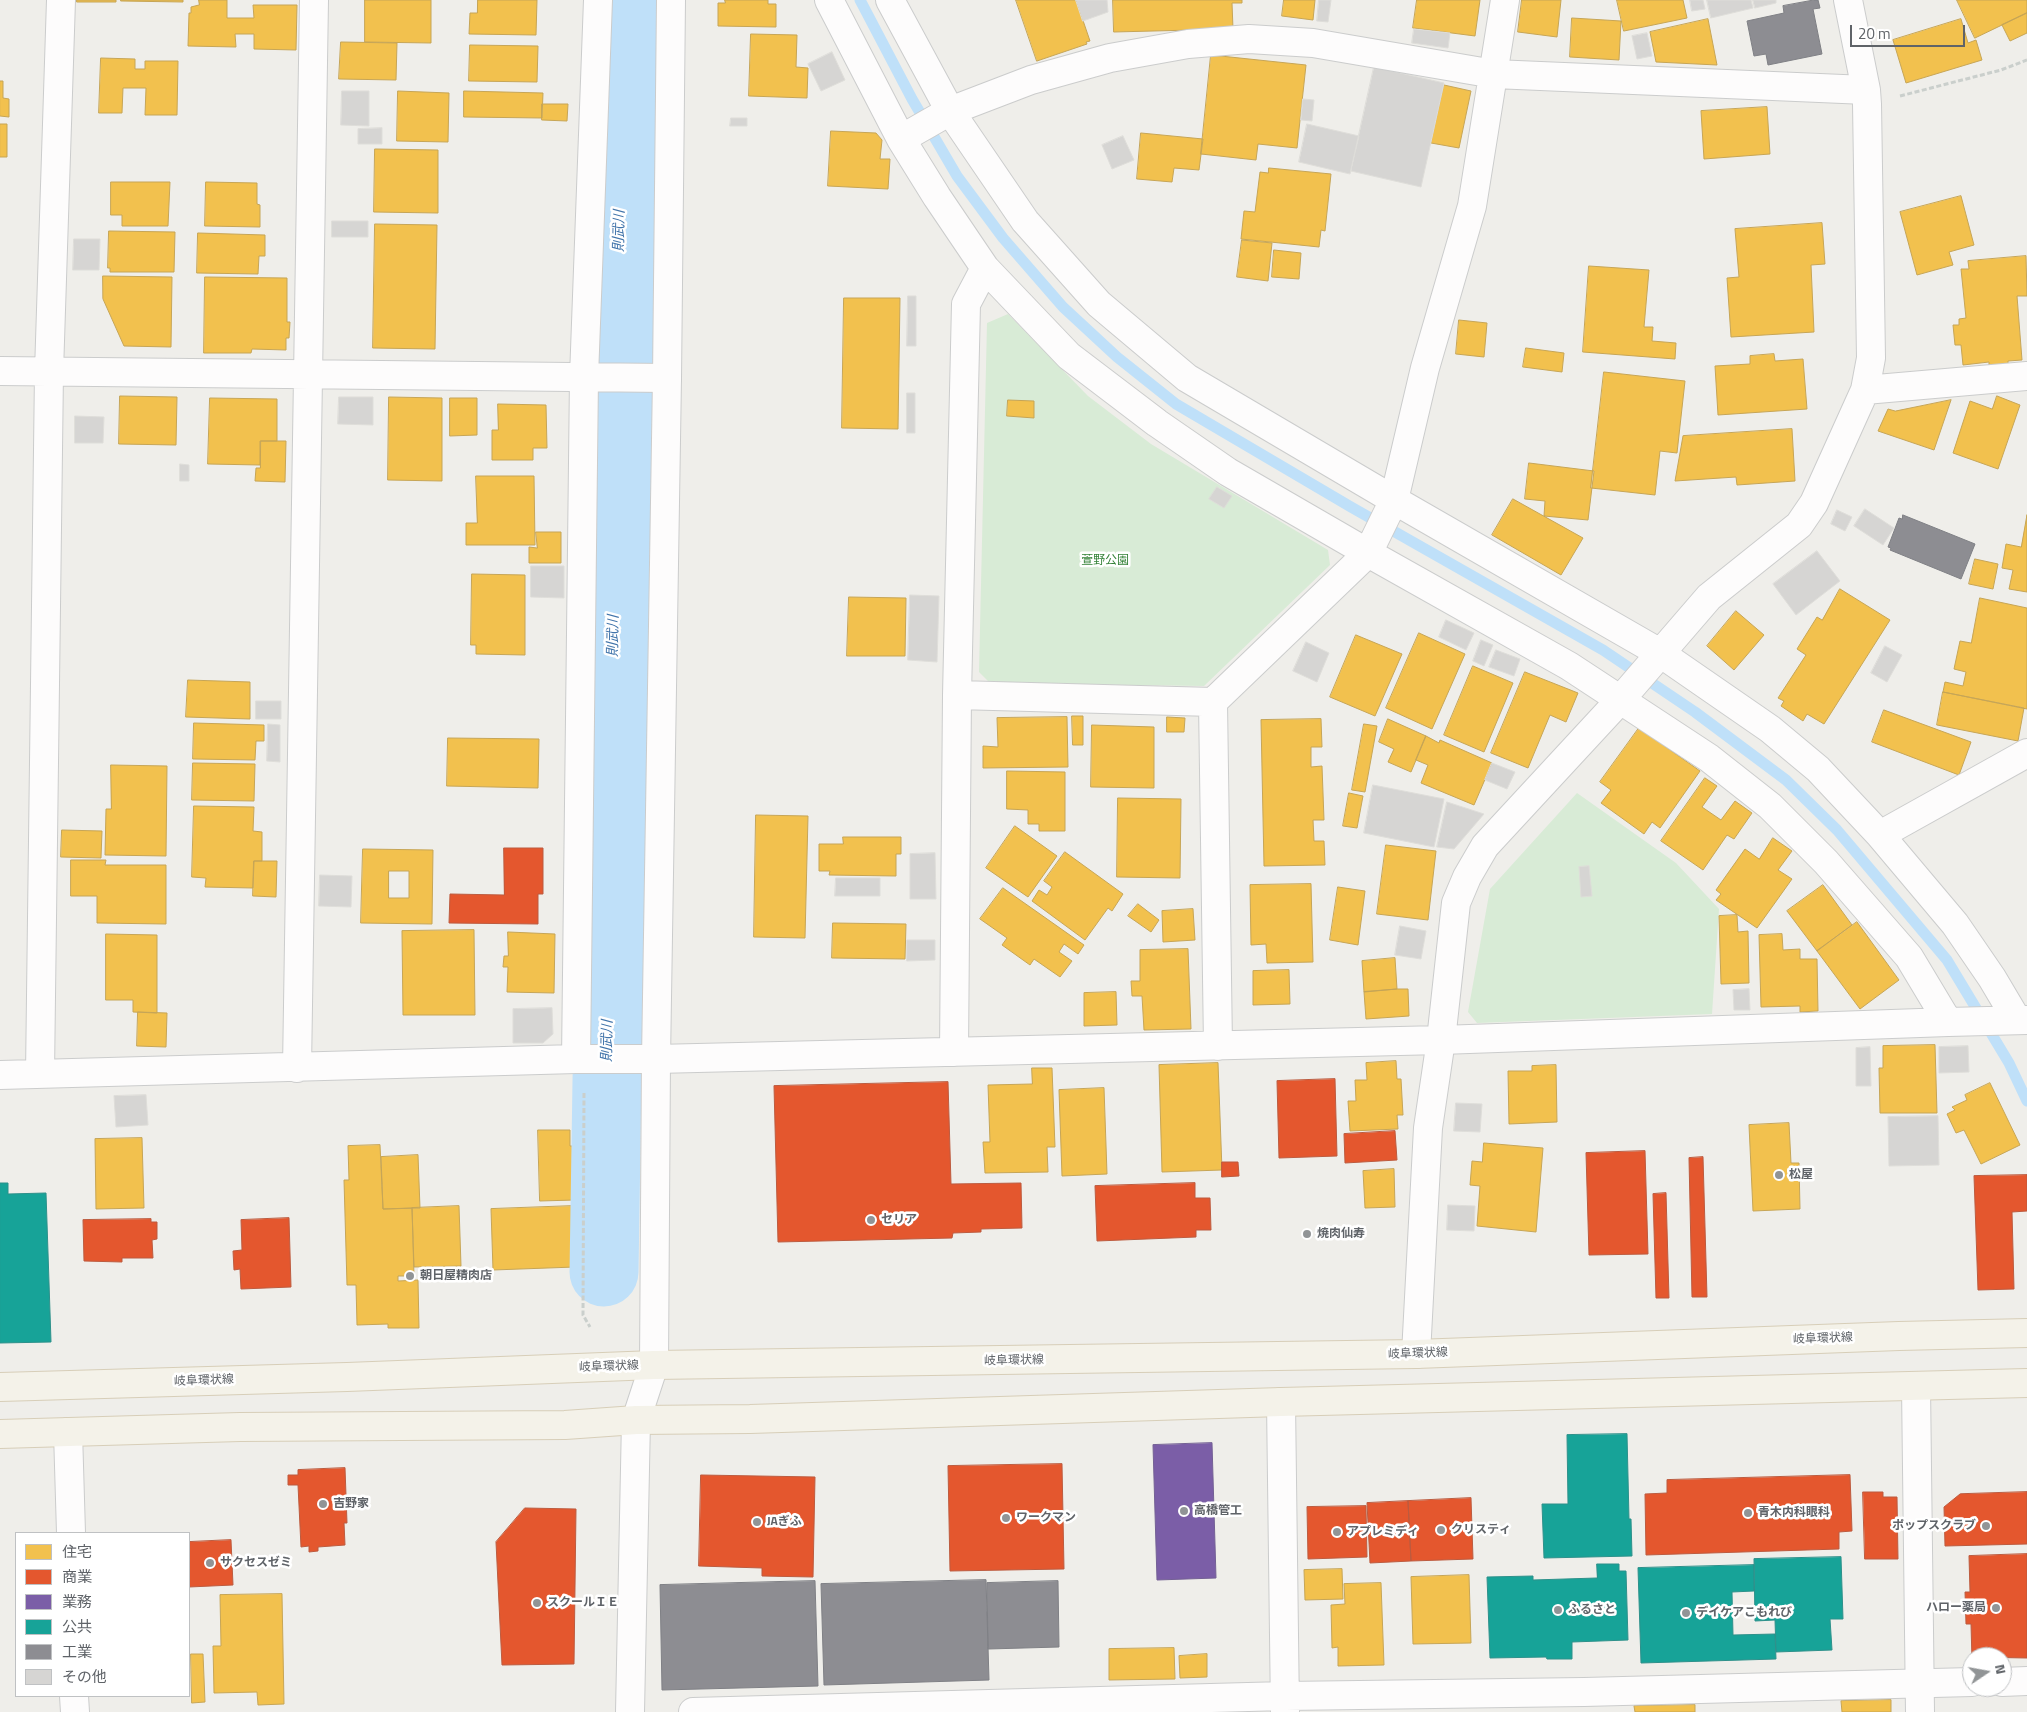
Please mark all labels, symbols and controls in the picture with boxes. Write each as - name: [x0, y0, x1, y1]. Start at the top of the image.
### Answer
- scale bar: [1852, 15, 1967, 47]
- text: 20 m: [1858, 22, 1891, 45]
- water label: 則武川: [611, 210, 629, 252]
- park label: 萱野公園: [1081, 554, 1129, 568]
- water label: 則武川: [605, 615, 623, 657]
- water label: 則武川: [599, 1020, 617, 1062]
- place label: 松屋: [1789, 1168, 1813, 1182]
- marker: 松屋: [1773, 1169, 1785, 1181]
- place label: セリア: [881, 1213, 917, 1227]
- marker: セリア: [865, 1214, 877, 1226]
- place label: 焼肉仙寿: [1317, 1227, 1365, 1241]
- marker: 焼肉仙寿: [1301, 1228, 1313, 1240]
- place label: 朝日屋精肉店: [420, 1269, 492, 1283]
- marker: 朝日屋精肉店: [404, 1270, 416, 1282]
- street label: 岐阜環状線: [1793, 1331, 1853, 1347]
- street label: 岐阜環状線: [1388, 1346, 1448, 1362]
- street label: 岐阜環状線: [984, 1353, 1044, 1369]
- street label: 岐阜環状線: [579, 1359, 639, 1375]
- street label: 岐阜環状線: [174, 1373, 234, 1389]
- place label: 吉野家: [333, 1497, 369, 1511]
- marker: 吉野家: [317, 1498, 329, 1510]
- place label: 高橋管工: [1194, 1504, 1242, 1518]
- marker: 高橋管工: [1178, 1505, 1190, 1517]
- place label: 青木内科眼科: [1758, 1506, 1830, 1520]
- marker: 青木内科眼科: [1742, 1507, 1754, 1519]
- place label: ワークマン: [1016, 1511, 1076, 1525]
- marker: ワークマン: [1000, 1512, 1012, 1524]
- place label: JAぎふ: [767, 1515, 802, 1529]
- marker: JAぎふ: [751, 1516, 763, 1528]
- place label: ポップスクラブ: [1892, 1519, 1976, 1533]
- marker: ポップスクラブ: [1980, 1520, 1992, 1532]
- place label: クリスティ: [1451, 1523, 1511, 1537]
- marker: クリスティ: [1435, 1524, 1447, 1536]
- place label: アプレミディ: [1347, 1525, 1419, 1539]
- marker: アプレミディ: [1331, 1526, 1343, 1538]
- legend: [15, 1532, 190, 1697]
- text: 住宅: [62, 1540, 92, 1563]
- place label: サクセスゼミ: [220, 1556, 292, 1570]
- marker: サクセスゼミ: [204, 1557, 216, 1569]
- text: 商業: [62, 1565, 92, 1588]
- text: 業務: [62, 1590, 92, 1613]
- place label: スクールＩＥ: [547, 1596, 619, 1610]
- marker: スクールＩＥ: [531, 1597, 543, 1609]
- place label: ハロー薬局: [1926, 1601, 1986, 1615]
- marker: ハロー薬局: [1990, 1602, 2002, 1614]
- place label: ふるさと: [1568, 1603, 1616, 1617]
- marker: ふるさと: [1552, 1604, 1564, 1616]
- place label: デイケアこもれび: [1696, 1606, 1792, 1620]
- marker: デイケアこもれび: [1680, 1607, 1692, 1619]
- text: 公共: [62, 1615, 92, 1638]
- text: 工業: [62, 1640, 92, 1663]
- north arrow: [1962, 1647, 2012, 1697]
- text: N: [1990, 1662, 2012, 1676]
- text: その他: [62, 1665, 107, 1688]

